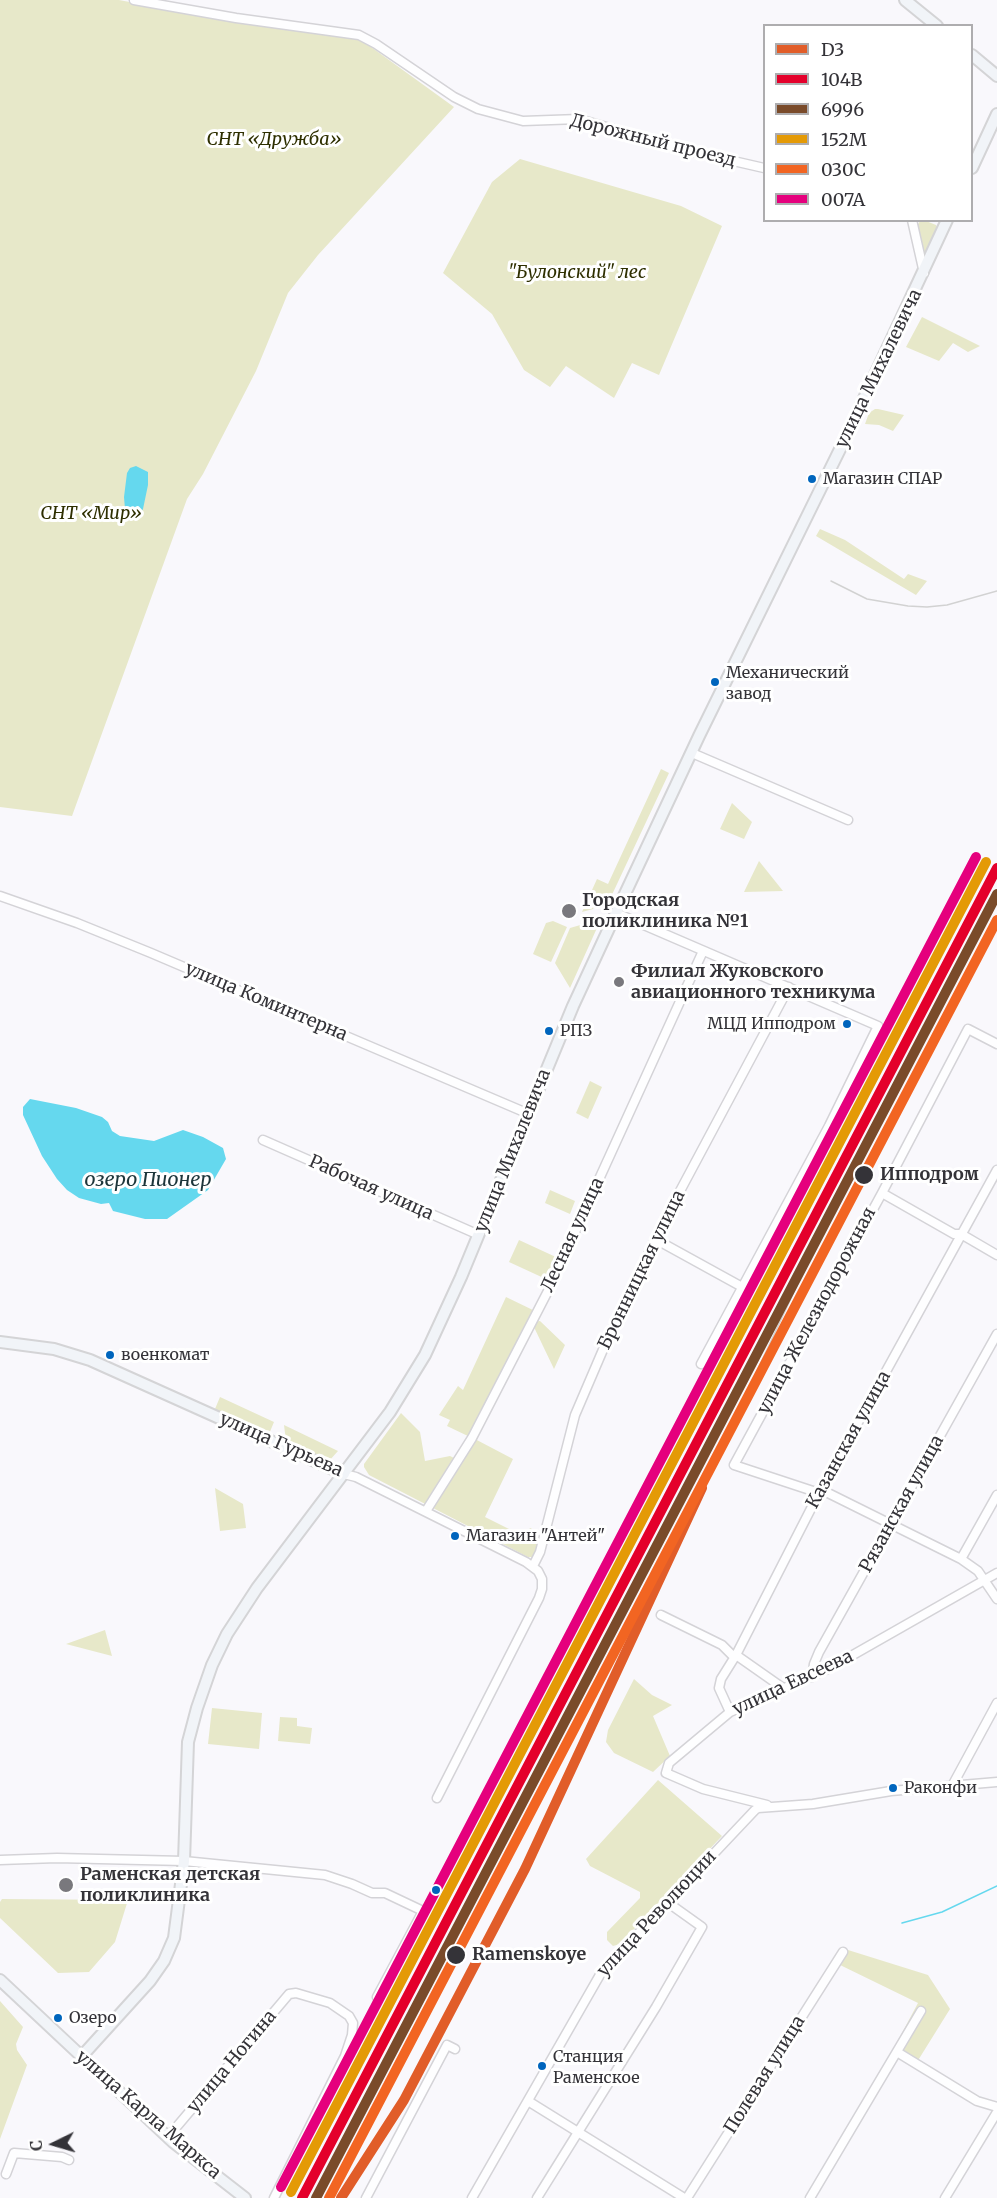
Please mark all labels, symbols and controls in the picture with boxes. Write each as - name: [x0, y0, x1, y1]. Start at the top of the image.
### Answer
- legend: [763, 24, 973, 222]
- text: D3: [821, 38, 844, 61]
- text: 104В: [821, 68, 862, 91]
- text: 6996: [821, 98, 864, 121]
- street label: Дорожный проезд: [568, 110, 738, 172]
- text: 152М: [821, 128, 867, 151]
- park label: СНТ «Дружба»: [207, 129, 341, 151]
- text: 030C: [821, 158, 866, 181]
- text: 007А: [821, 188, 865, 211]
- park label: "Булонский" лес: [508, 262, 646, 284]
- street label: улица Михалевича: [831, 286, 927, 452]
- place label: Магазин СПАР: [823, 469, 942, 489]
- marker: Магазин СПАР: [806, 473, 818, 485]
- park label: СНТ «Мир»: [40, 503, 142, 525]
- place label: Механический завод: [726, 663, 849, 701]
- marker: Механический завод: [709, 676, 721, 688]
- place label: Городская поликлиника №1: [582, 890, 748, 932]
- marker: Городская поликлиника №1: [560, 902, 578, 920]
- street label: улица Коминтерна: [182, 958, 350, 1046]
- place label: Филиал Жуковского авиационного техникума: [631, 961, 875, 1004]
- marker: Филиал Жуковского авиационного техникума: [612, 975, 626, 989]
- place label: МЦД Ипподром: [707, 1014, 836, 1034]
- marker: МЦД Ипподром: [841, 1018, 853, 1030]
- place label: РПЗ: [560, 1021, 592, 1041]
- marker: РПЗ: [543, 1025, 555, 1037]
- street label: улица Михалевича: [470, 1066, 556, 1236]
- street label: Рабочая улица: [306, 1151, 436, 1225]
- marker: Ипподром: [853, 1164, 875, 1186]
- place label: Ипподром: [880, 1164, 979, 1186]
- water label: озеро Пионер: [84, 1168, 212, 1192]
- street label: Лесная улица: [537, 1174, 609, 1296]
- street label: Бронницкая улица: [594, 1187, 690, 1353]
- street label: улица Железнодорожная: [753, 1204, 881, 1418]
- place label: военкомат: [121, 1345, 210, 1365]
- marker: военкомат: [104, 1349, 116, 1361]
- street label: Казанская улица: [802, 1367, 896, 1513]
- street label: улица Гурьева: [216, 1408, 346, 1482]
- street label: Рязанская улица: [855, 1432, 949, 1576]
- place label: Магазин "Антей": [466, 1526, 605, 1546]
- marker: Магазин "Антей": [449, 1530, 461, 1542]
- street label: улица Евсеева: [729, 1646, 857, 1720]
- place label: Раконфи: [904, 1778, 977, 1798]
- marker: Раконфи: [887, 1782, 899, 1794]
- street label: улица Революции: [593, 1846, 721, 1982]
- place label: Раменская детская поликлиника: [80, 1864, 260, 1906]
- marker: Раменская детская поликлиника: [57, 1876, 75, 1894]
- unlabelled marker: [430, 1884, 442, 1896]
- marker: Ramenskoye: [445, 1944, 467, 1966]
- place label: Ramenskoye: [472, 1944, 586, 1966]
- street label: улица Ногина: [183, 2006, 281, 2118]
- place label: Озеро: [69, 2008, 117, 2028]
- marker: Озеро: [52, 2012, 64, 2024]
- street label: Полевая улица: [720, 2012, 810, 2138]
- street label: улица Карла Маркса: [71, 2046, 225, 2184]
- place label: Станция Раменское: [553, 2047, 640, 2085]
- marker: Станция Раменское: [536, 2060, 548, 2072]
- north arrow: [24, 2114, 84, 2174]
- text: С: [26, 2139, 46, 2152]

